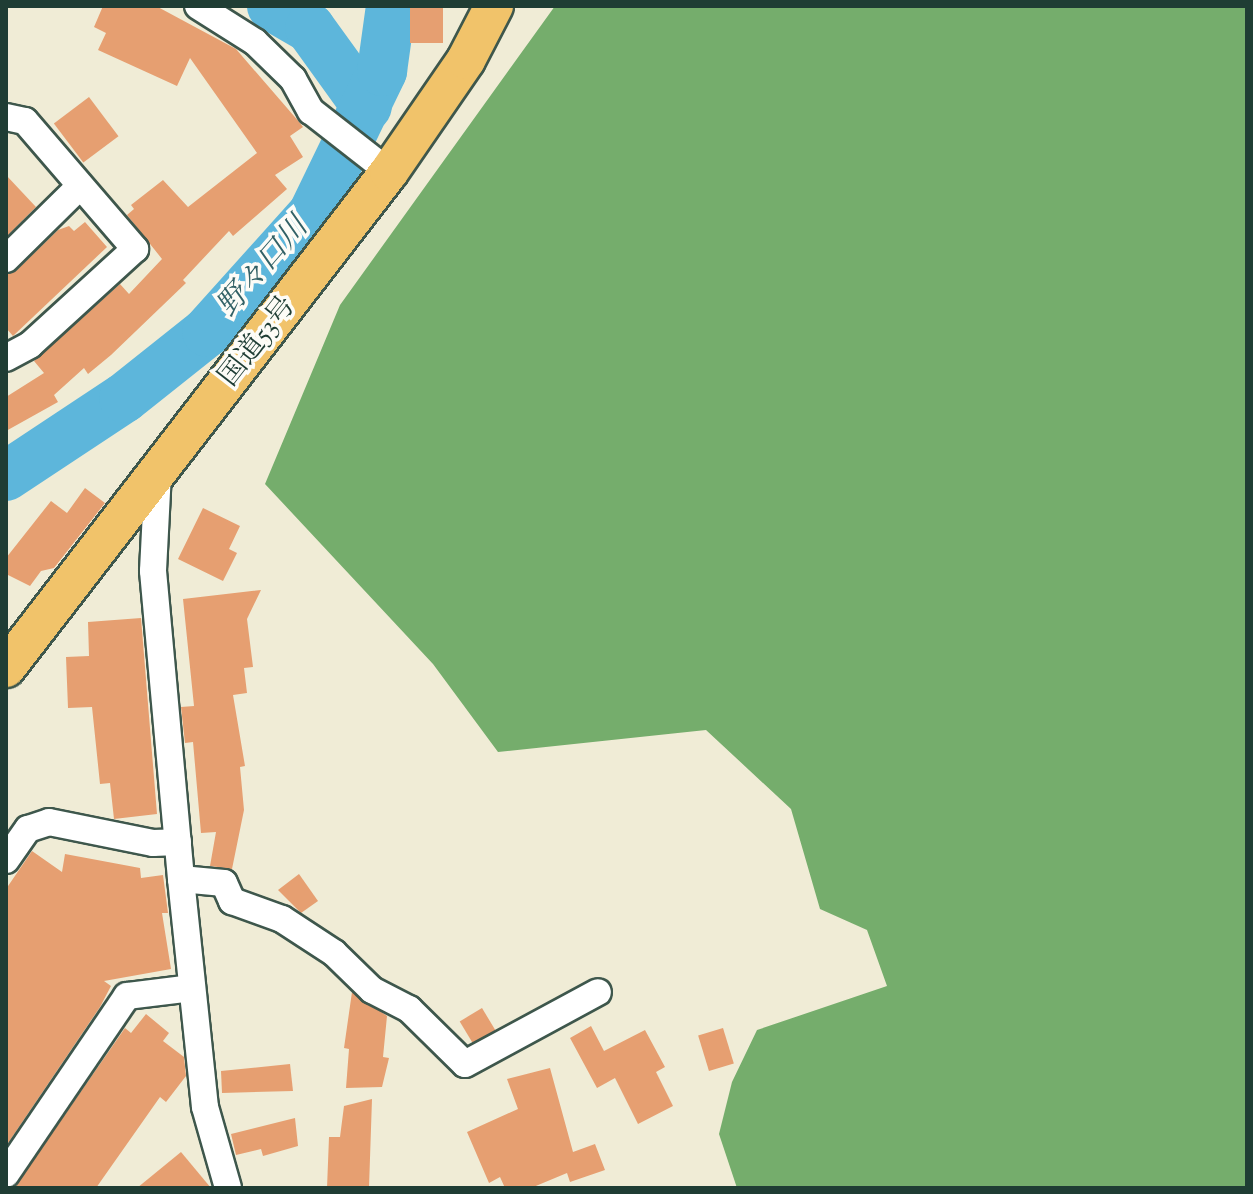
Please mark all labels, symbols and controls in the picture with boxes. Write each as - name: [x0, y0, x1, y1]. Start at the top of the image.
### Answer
- water label: 野々口川: [211, 211, 317, 325]
- street label: 国道53号: [212, 290, 304, 394]

